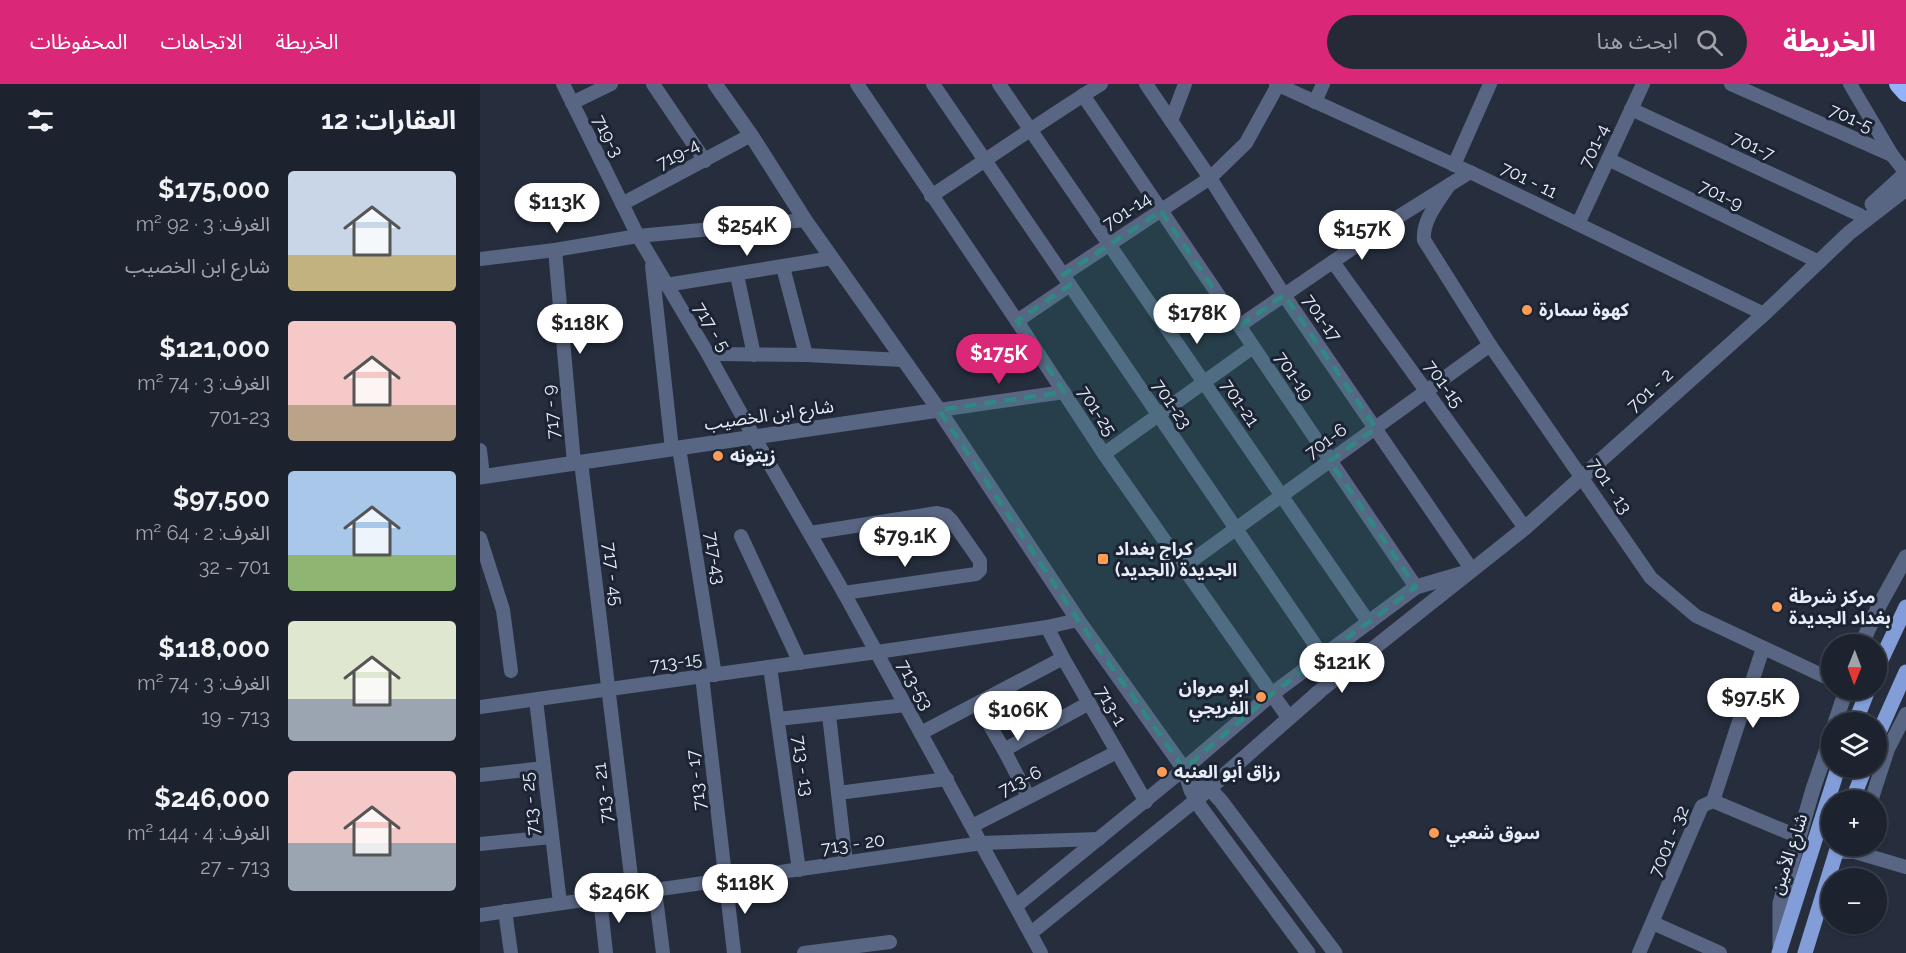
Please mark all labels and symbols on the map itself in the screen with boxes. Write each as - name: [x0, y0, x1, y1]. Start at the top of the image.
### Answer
- street label: 701-5: [1826, 99, 1876, 136]
- street label: 719-3: [589, 111, 628, 160]
- street label: 701-4: [1574, 121, 1613, 171]
- street label: 701-7: [1729, 127, 1778, 165]
- street label: 719-4: [653, 134, 703, 173]
- street label: 701 - 11: [1497, 157, 1561, 202]
- street label: 701-9: [1696, 175, 1747, 214]
- pin: $113K: [515, 183, 599, 234]
- street label: 701-14: [1099, 187, 1155, 234]
- pin: $254K: [705, 206, 789, 257]
- pin: $157K: [1320, 210, 1404, 261]
- street label: 701-17: [1299, 290, 1346, 346]
- pin: $178K: [1155, 294, 1239, 345]
- street label: 717 - 5: [690, 298, 735, 355]
- place label: كهوة سمارة: [1539, 299, 1630, 321]
- marker: كهوة سمارة: [1520, 303, 1534, 317]
- pin: $118K: [538, 304, 622, 355]
- pin: $175K: [957, 334, 1041, 385]
- street label: 701-19: [1271, 348, 1318, 404]
- street label: 701-15: [1420, 356, 1469, 411]
- street label: 701 - 2: [1622, 364, 1677, 416]
- street label: 701-23: [1148, 375, 1196, 432]
- street label: 701-21: [1217, 375, 1264, 431]
- street label: 701-25: [1074, 382, 1121, 440]
- street label: 717 - 9: [538, 384, 563, 440]
- street label: شارع ابن الخصيب: [703, 395, 836, 438]
- street label: 701-6: [1301, 418, 1351, 463]
- place label: زيتونه: [730, 445, 776, 467]
- marker: زيتونه: [711, 449, 725, 463]
- street label: 701 - 13: [1584, 454, 1637, 517]
- pin: $79.1K: [856, 517, 954, 568]
- street label: 717-43: [701, 530, 730, 586]
- place label: كراج بغداد الجديدة (الجديد): [1115, 538, 1237, 580]
- street label: 717 - 45: [599, 541, 628, 607]
- marker: كراج بغداد الجديدة (الجديد): [1096, 552, 1110, 566]
- place label: مركز شرطة بغداد الجديدة: [1789, 586, 1891, 628]
- marker: مركز شرطة بغداد الجديدة: [1770, 600, 1784, 614]
- north arrow: [1821, 634, 1887, 700]
- pin: $121K: [1300, 643, 1384, 694]
- street label: 713-15: [649, 647, 703, 676]
- street label: 713-53: [893, 656, 938, 713]
- place label: ابو مروان الفريجي: [1179, 676, 1249, 722]
- pin: $97.5K: [1704, 678, 1802, 729]
- street label: 713-1: [1092, 682, 1131, 729]
- marker: ابو مروان الفريجي: [1254, 690, 1268, 704]
- pin: $106K: [976, 691, 1060, 742]
- street label: 713 - 13: [789, 734, 818, 798]
- street label: 713 - 17: [681, 748, 710, 812]
- place label: رزاق أبو العنبه: [1174, 759, 1281, 783]
- street label: 713 - 21: [588, 761, 617, 825]
- street label: 713-6: [995, 761, 1045, 800]
- marker: رزاق أبو العنبه: [1155, 765, 1169, 779]
- street label: 713 - 25: [516, 771, 543, 836]
- street label: 7001 - 32: [1644, 802, 1693, 879]
- street label: شارع الأمين: [1766, 811, 1815, 898]
- place label: سوق شعبي: [1446, 822, 1540, 847]
- marker: سوق شعبي: [1427, 826, 1441, 840]
- street label: 713 - 20: [820, 829, 886, 858]
- pin: $118K: [703, 864, 787, 915]
- pin: $246K: [577, 873, 661, 924]

